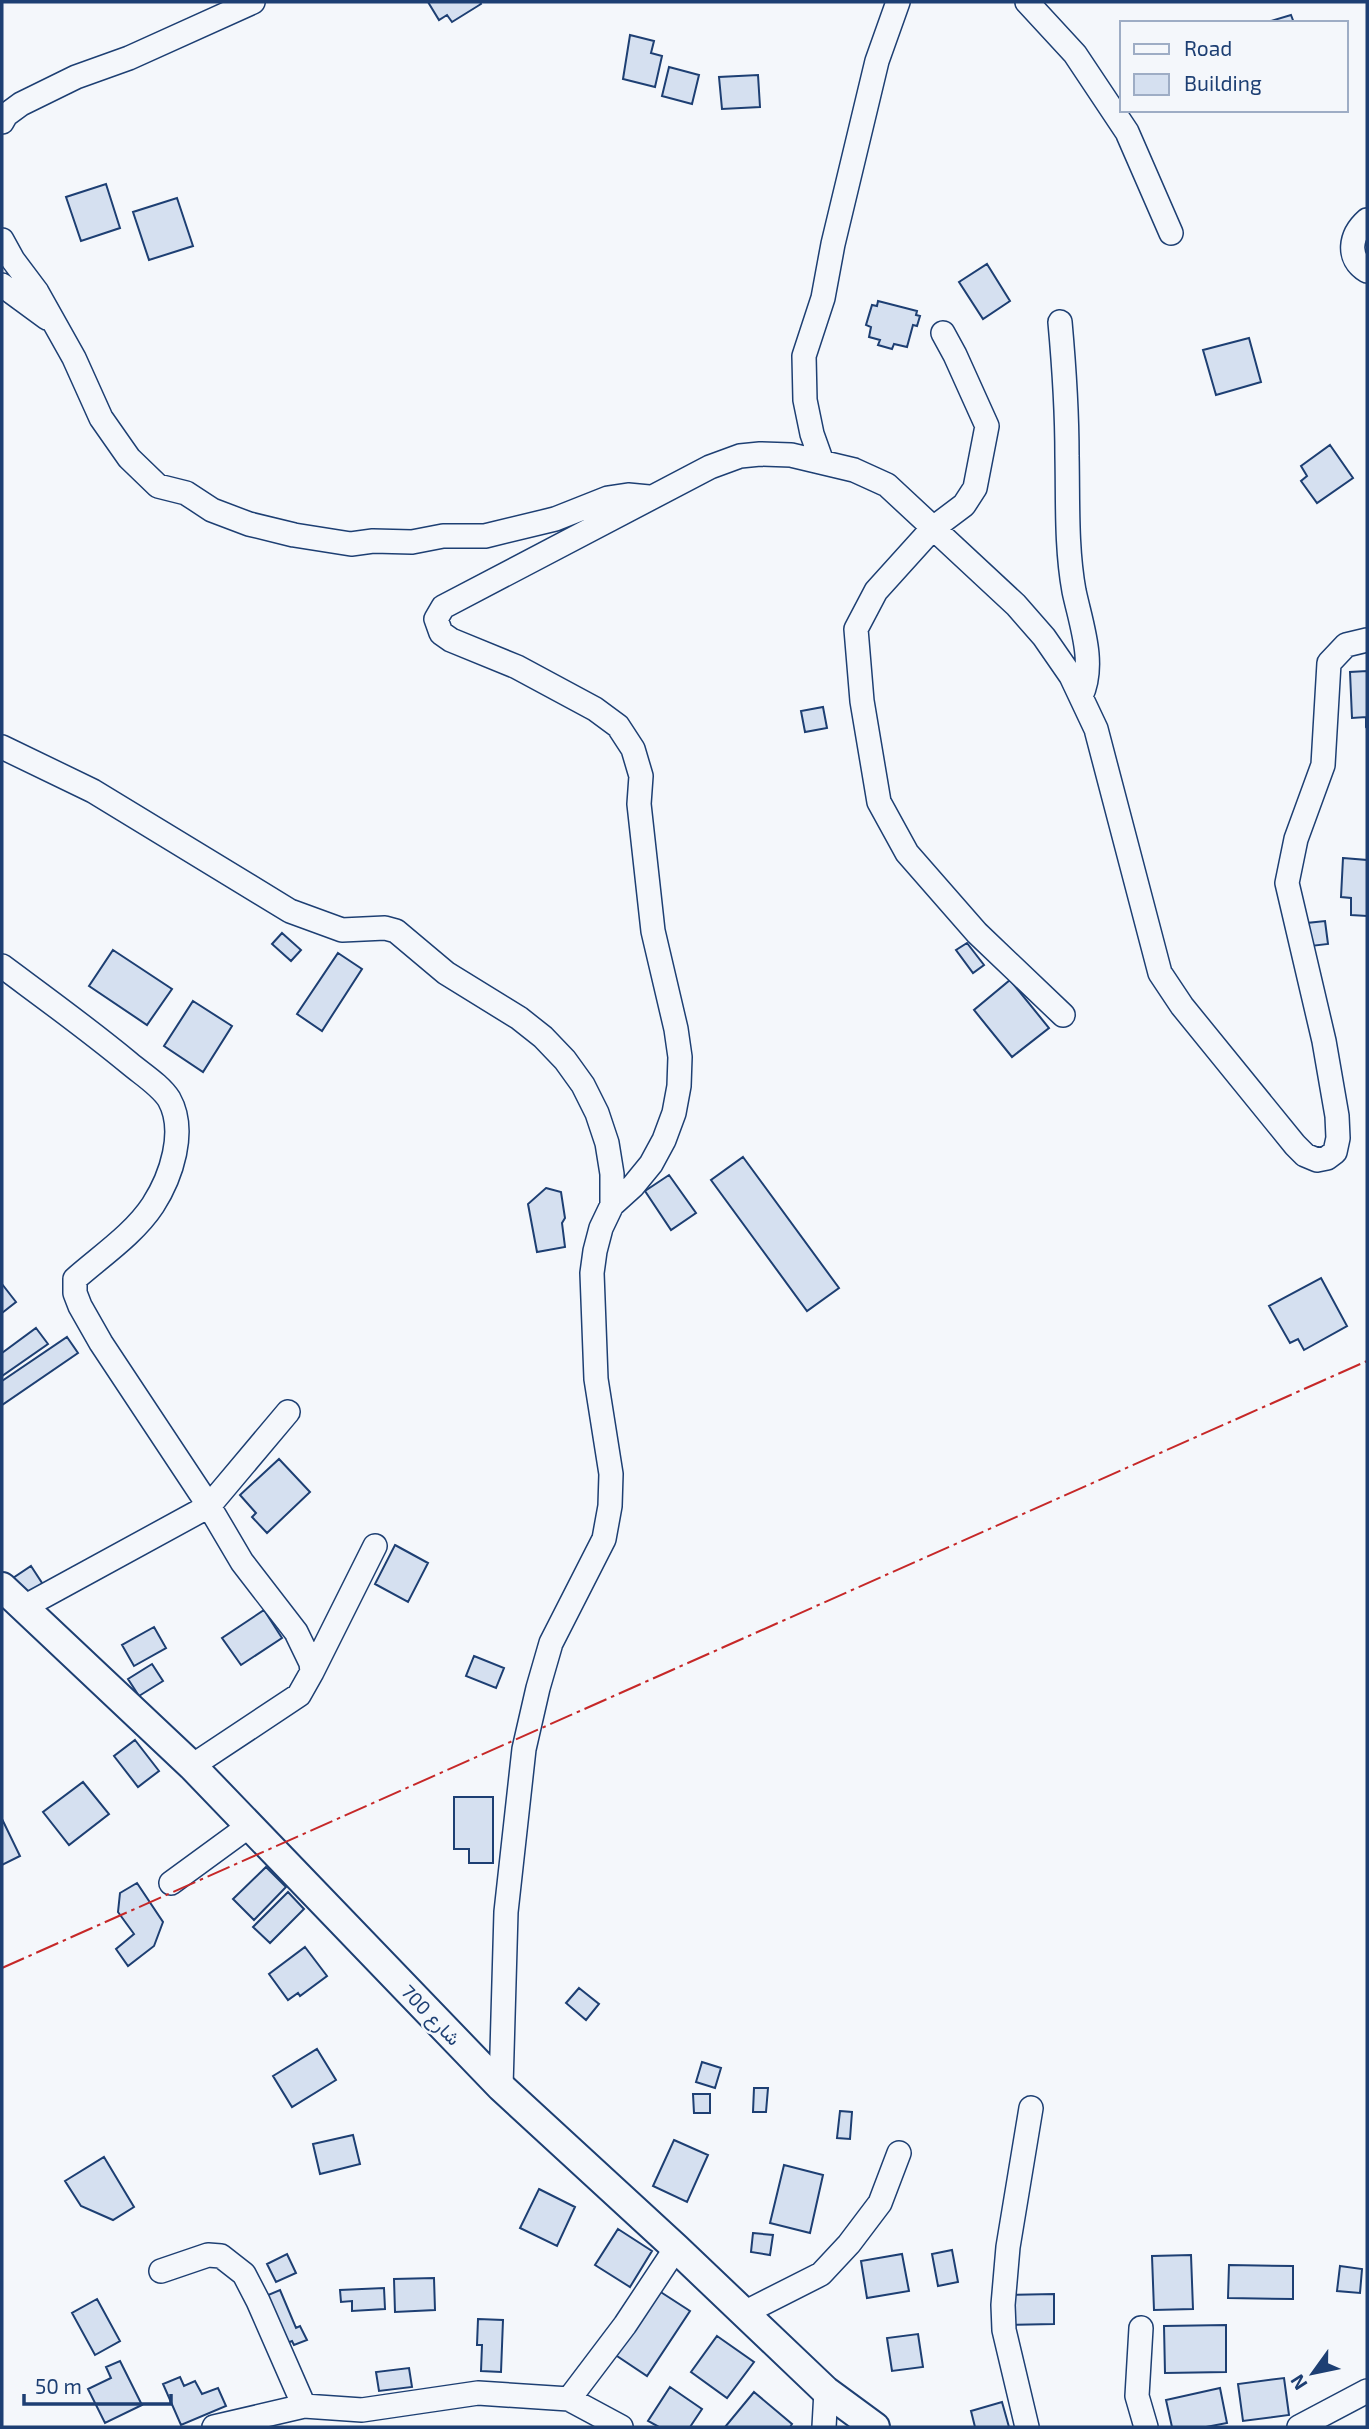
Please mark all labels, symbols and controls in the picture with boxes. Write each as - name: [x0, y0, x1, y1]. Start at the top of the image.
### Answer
- legend: [1120, 21, 1348, 112]
- text: Road: [1184, 35, 1232, 60]
- text: Building: [1184, 70, 1262, 95]
- street label: شارع 700: [396, 1980, 466, 2051]
- north arrow: [1278, 2338, 1348, 2408]
- scale bar: [24, 2362, 172, 2406]
- text: N: [1285, 2371, 1312, 2395]
- text: 50 m: [35, 2373, 82, 2398]

